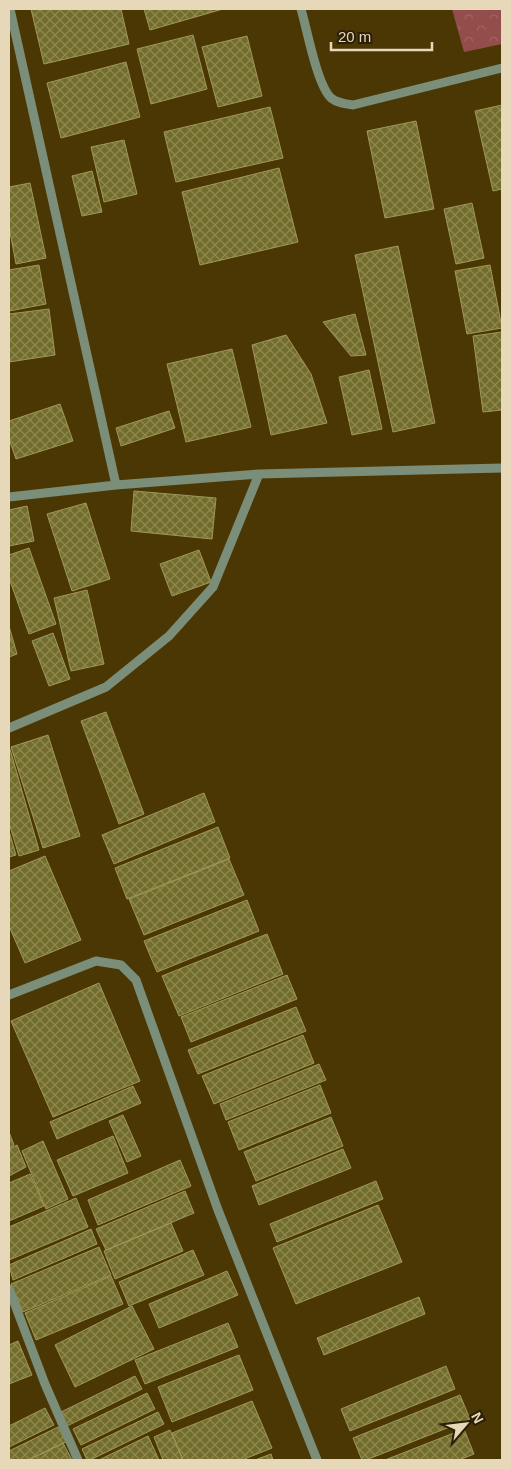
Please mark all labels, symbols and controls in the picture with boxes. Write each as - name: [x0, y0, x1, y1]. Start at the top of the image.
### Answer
- scale bar: [331, 20, 432, 52]
- text: 20 m: [338, 28, 371, 45]
- north arrow: [441, 1399, 491, 1449]
- text: N: [468, 1410, 487, 1426]

